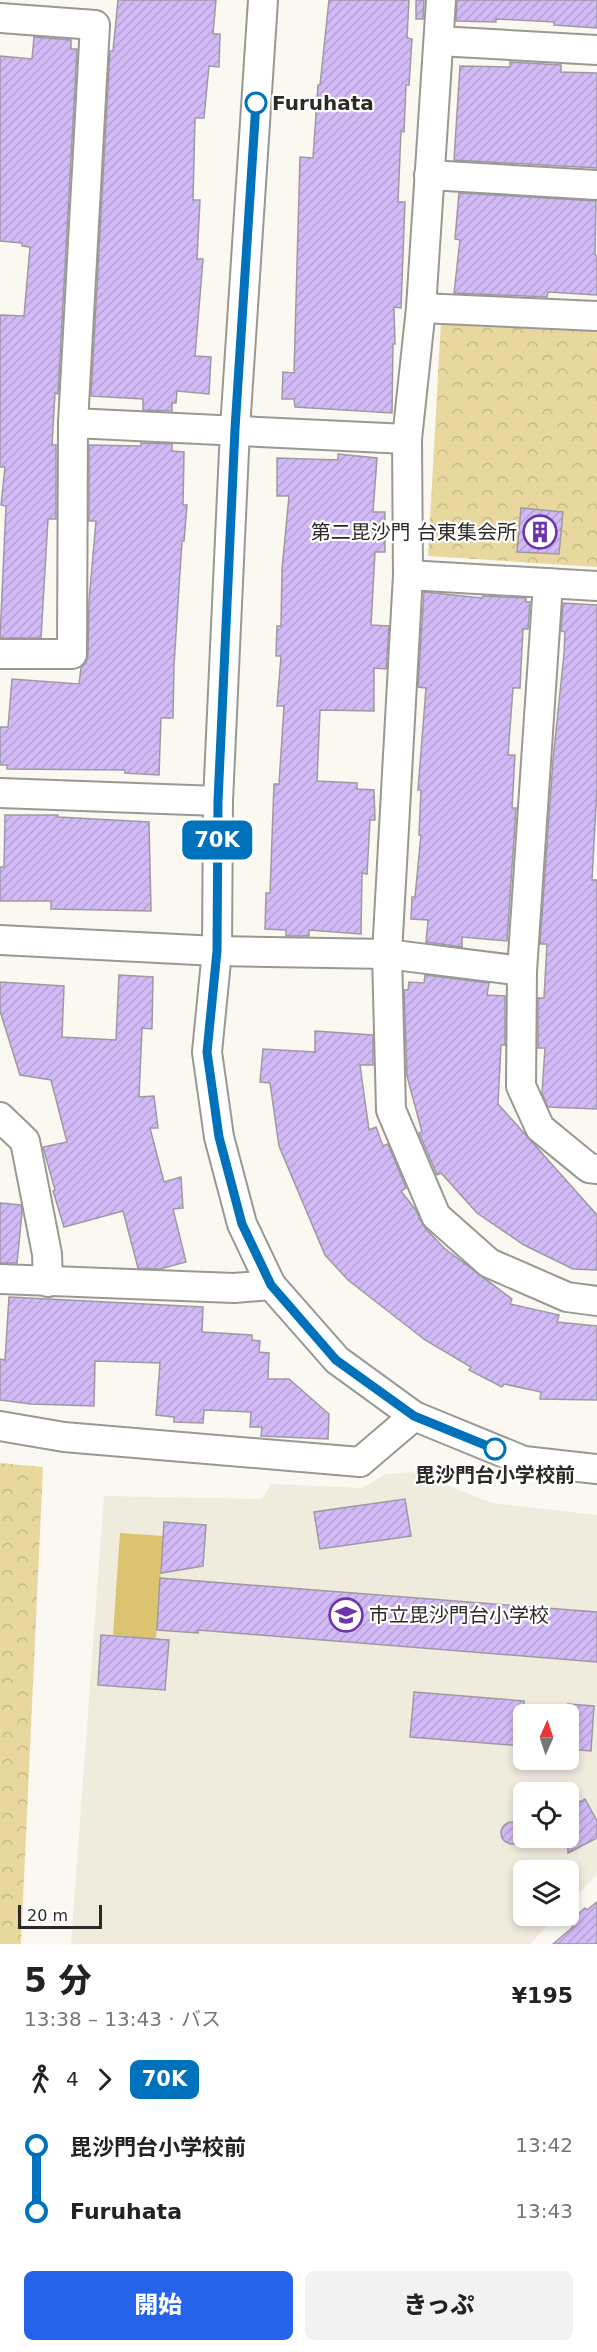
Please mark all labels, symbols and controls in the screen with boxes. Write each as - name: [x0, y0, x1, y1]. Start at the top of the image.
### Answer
- place label: Furuhata: [272, 91, 374, 115]
- marker: Furuhata: [245, 92, 267, 114]
- building icon: 第二毘沙門 台東集会所: [522, 514, 558, 550]
- place label: 第二毘沙門 台東集会所: [311, 520, 517, 544]
- line badge: 70K: [182, 820, 252, 860]
- text: 70K: [194, 828, 240, 852]
- marker: 毘沙門台小学校前: [484, 1438, 506, 1460]
- place label: 毘沙門台小学校前: [415, 1463, 575, 1487]
- school or university icon: 市立毘沙門台小学校: [328, 1597, 364, 1633]
- place label: 市立毘沙門台小学校: [369, 1603, 549, 1627]
- north arrow: [513, 1704, 579, 1770]
- map controls: [513, 1704, 579, 1926]
- button: locate: [513, 1782, 579, 1848]
- button: layers: [513, 1860, 579, 1926]
- scale bar: [18, 1902, 102, 1930]
- text: 20 m: [27, 1906, 68, 1925]
- text: 5 分: [24, 1961, 91, 2000]
- text: ¥195: [512, 1983, 573, 2008]
- text: 13:38 – 13:43 · バス: [24, 2007, 221, 2031]
- icon: walk: [24, 2063, 57, 2096]
- icon: forward: [88, 2063, 121, 2096]
- text: 4: [66, 2067, 79, 2091]
- text: 70K: [142, 2067, 187, 2091]
- text: 13:42: [515, 2133, 573, 2157]
- text: 毘沙門台小学校前: [70, 2135, 246, 2160]
- text: Furuhata: [70, 2199, 182, 2224]
- text: 13:43: [515, 2199, 573, 2223]
- button: 開始: [24, 2271, 293, 2340]
- button: きっぷ: [305, 2271, 573, 2340]

